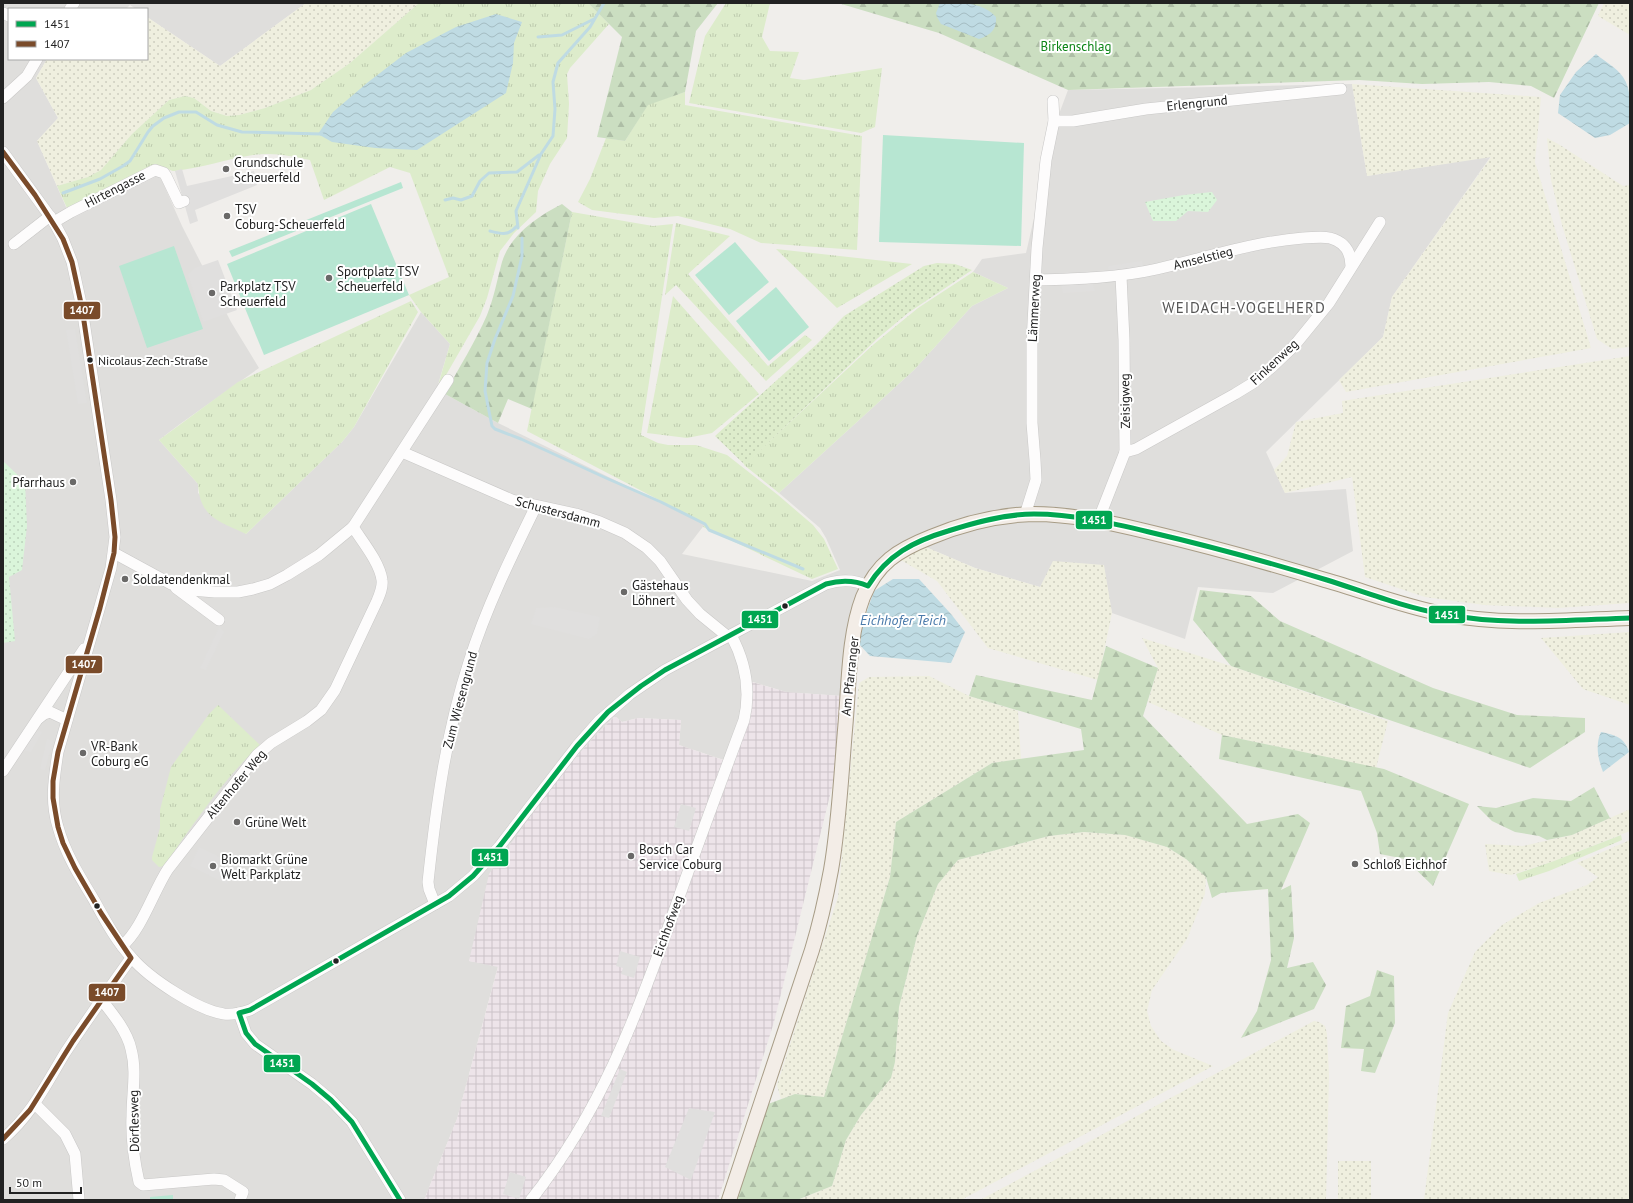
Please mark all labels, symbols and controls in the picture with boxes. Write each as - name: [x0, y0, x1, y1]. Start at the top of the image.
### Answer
- legend: [8, 8, 148, 60]
- text: 1451: [44, 16, 70, 31]
- text: 1407: [44, 36, 70, 51]
- park label: Birkenschlag: [1041, 38, 1111, 55]
- street label: Erlengrund: [1166, 91, 1228, 115]
- place label: Grundschule Scheuerfeld: [234, 154, 303, 186]
- marker: Grundschule Scheuerfeld: [221, 164, 231, 174]
- street label: Hirtengasse: [82, 166, 148, 212]
- place label: TSV Coburg-Scheuerfeld: [235, 201, 345, 233]
- marker: TSV Coburg-Scheuerfeld: [222, 211, 232, 221]
- street label: Amselstieg: [1171, 242, 1235, 274]
- place label: Sportplatz TSV Scheuerfeld: [337, 263, 419, 295]
- marker: Sportplatz TSV Scheuerfeld: [324, 273, 334, 283]
- street label: Lämmerweg: [1024, 274, 1044, 342]
- place label: Parkplatz TSV Scheuerfeld: [220, 278, 296, 310]
- marker: Parkplatz TSV Scheuerfeld: [207, 288, 217, 298]
- district label: WEIDACH-VOGELHERD: [1162, 298, 1326, 317]
- line badge: 1407: [63, 301, 101, 320]
- text: 1407: [70, 303, 94, 317]
- street label: Finkenweg: [1246, 335, 1302, 389]
- place label: Nicolaus-Zech-Straße: [98, 353, 208, 368]
- marker: Nicolaus-Zech-Straße: [85, 355, 95, 365]
- street label: Zeisigweg: [1116, 373, 1134, 429]
- place label: Pfarrhaus: [12, 474, 65, 491]
- marker: Pfarrhaus: [68, 477, 78, 487]
- street label: Schustersdamm: [513, 492, 603, 532]
- line badge: 1451: [1075, 510, 1113, 530]
- text: 1451: [1082, 513, 1106, 527]
- place label: Soldatendenkmal: [133, 571, 230, 588]
- marker: Soldatendenkmal: [120, 574, 130, 584]
- place label: Gästehaus Löhnert: [632, 577, 689, 609]
- marker: Gästehaus Löhnert: [619, 587, 629, 597]
- unlabelled marker: [780, 601, 790, 611]
- line badge: 1451: [1428, 605, 1466, 624]
- text: 1451: [1435, 608, 1459, 622]
- line badge: 1451: [741, 610, 779, 629]
- water label: Eichhofer Teich: [860, 611, 946, 629]
- text: 1451: [748, 612, 772, 626]
- street label: Am Pfarranger: [837, 635, 863, 717]
- street label: Zum Wiesengrund: [439, 649, 481, 751]
- line badge: 1407: [65, 655, 103, 674]
- text: 1407: [72, 657, 96, 671]
- place label: VR-Bank Coburg eG: [90, 738, 148, 770]
- street label: Altenhofer Weg: [202, 746, 270, 822]
- marker: VR-Bank Coburg eG: [78, 748, 88, 758]
- place label: Grüne Welt: [245, 814, 307, 831]
- marker: Grüne Welt: [232, 817, 242, 827]
- place label: Bosch Car Service Coburg: [639, 841, 722, 873]
- line badge: 1451: [471, 848, 509, 867]
- text: 1451: [478, 850, 502, 864]
- place label: Biomarkt Grüne Welt Parkplatz: [221, 851, 308, 883]
- marker: Bosch Car Service Coburg: [626, 851, 636, 861]
- place label: Schloß Eichhof: [1363, 856, 1447, 873]
- marker: Schloß Eichhof: [1350, 859, 1360, 869]
- marker: Biomarkt Grüne Welt Parkplatz: [208, 861, 218, 871]
- street label: Eichhofweg: [649, 893, 687, 959]
- unlabelled marker: [92, 901, 102, 911]
- unlabelled marker: [331, 956, 341, 966]
- line badge: 1407: [88, 983, 126, 1002]
- text: 1407: [95, 985, 119, 999]
- line badge: 1451: [263, 1054, 301, 1073]
- text: 1451: [270, 1056, 294, 1070]
- street label: Dörflesweg: [125, 1090, 143, 1152]
- scale bar: [10, 1169, 81, 1195]
- text: 50 m: [16, 1175, 42, 1190]

